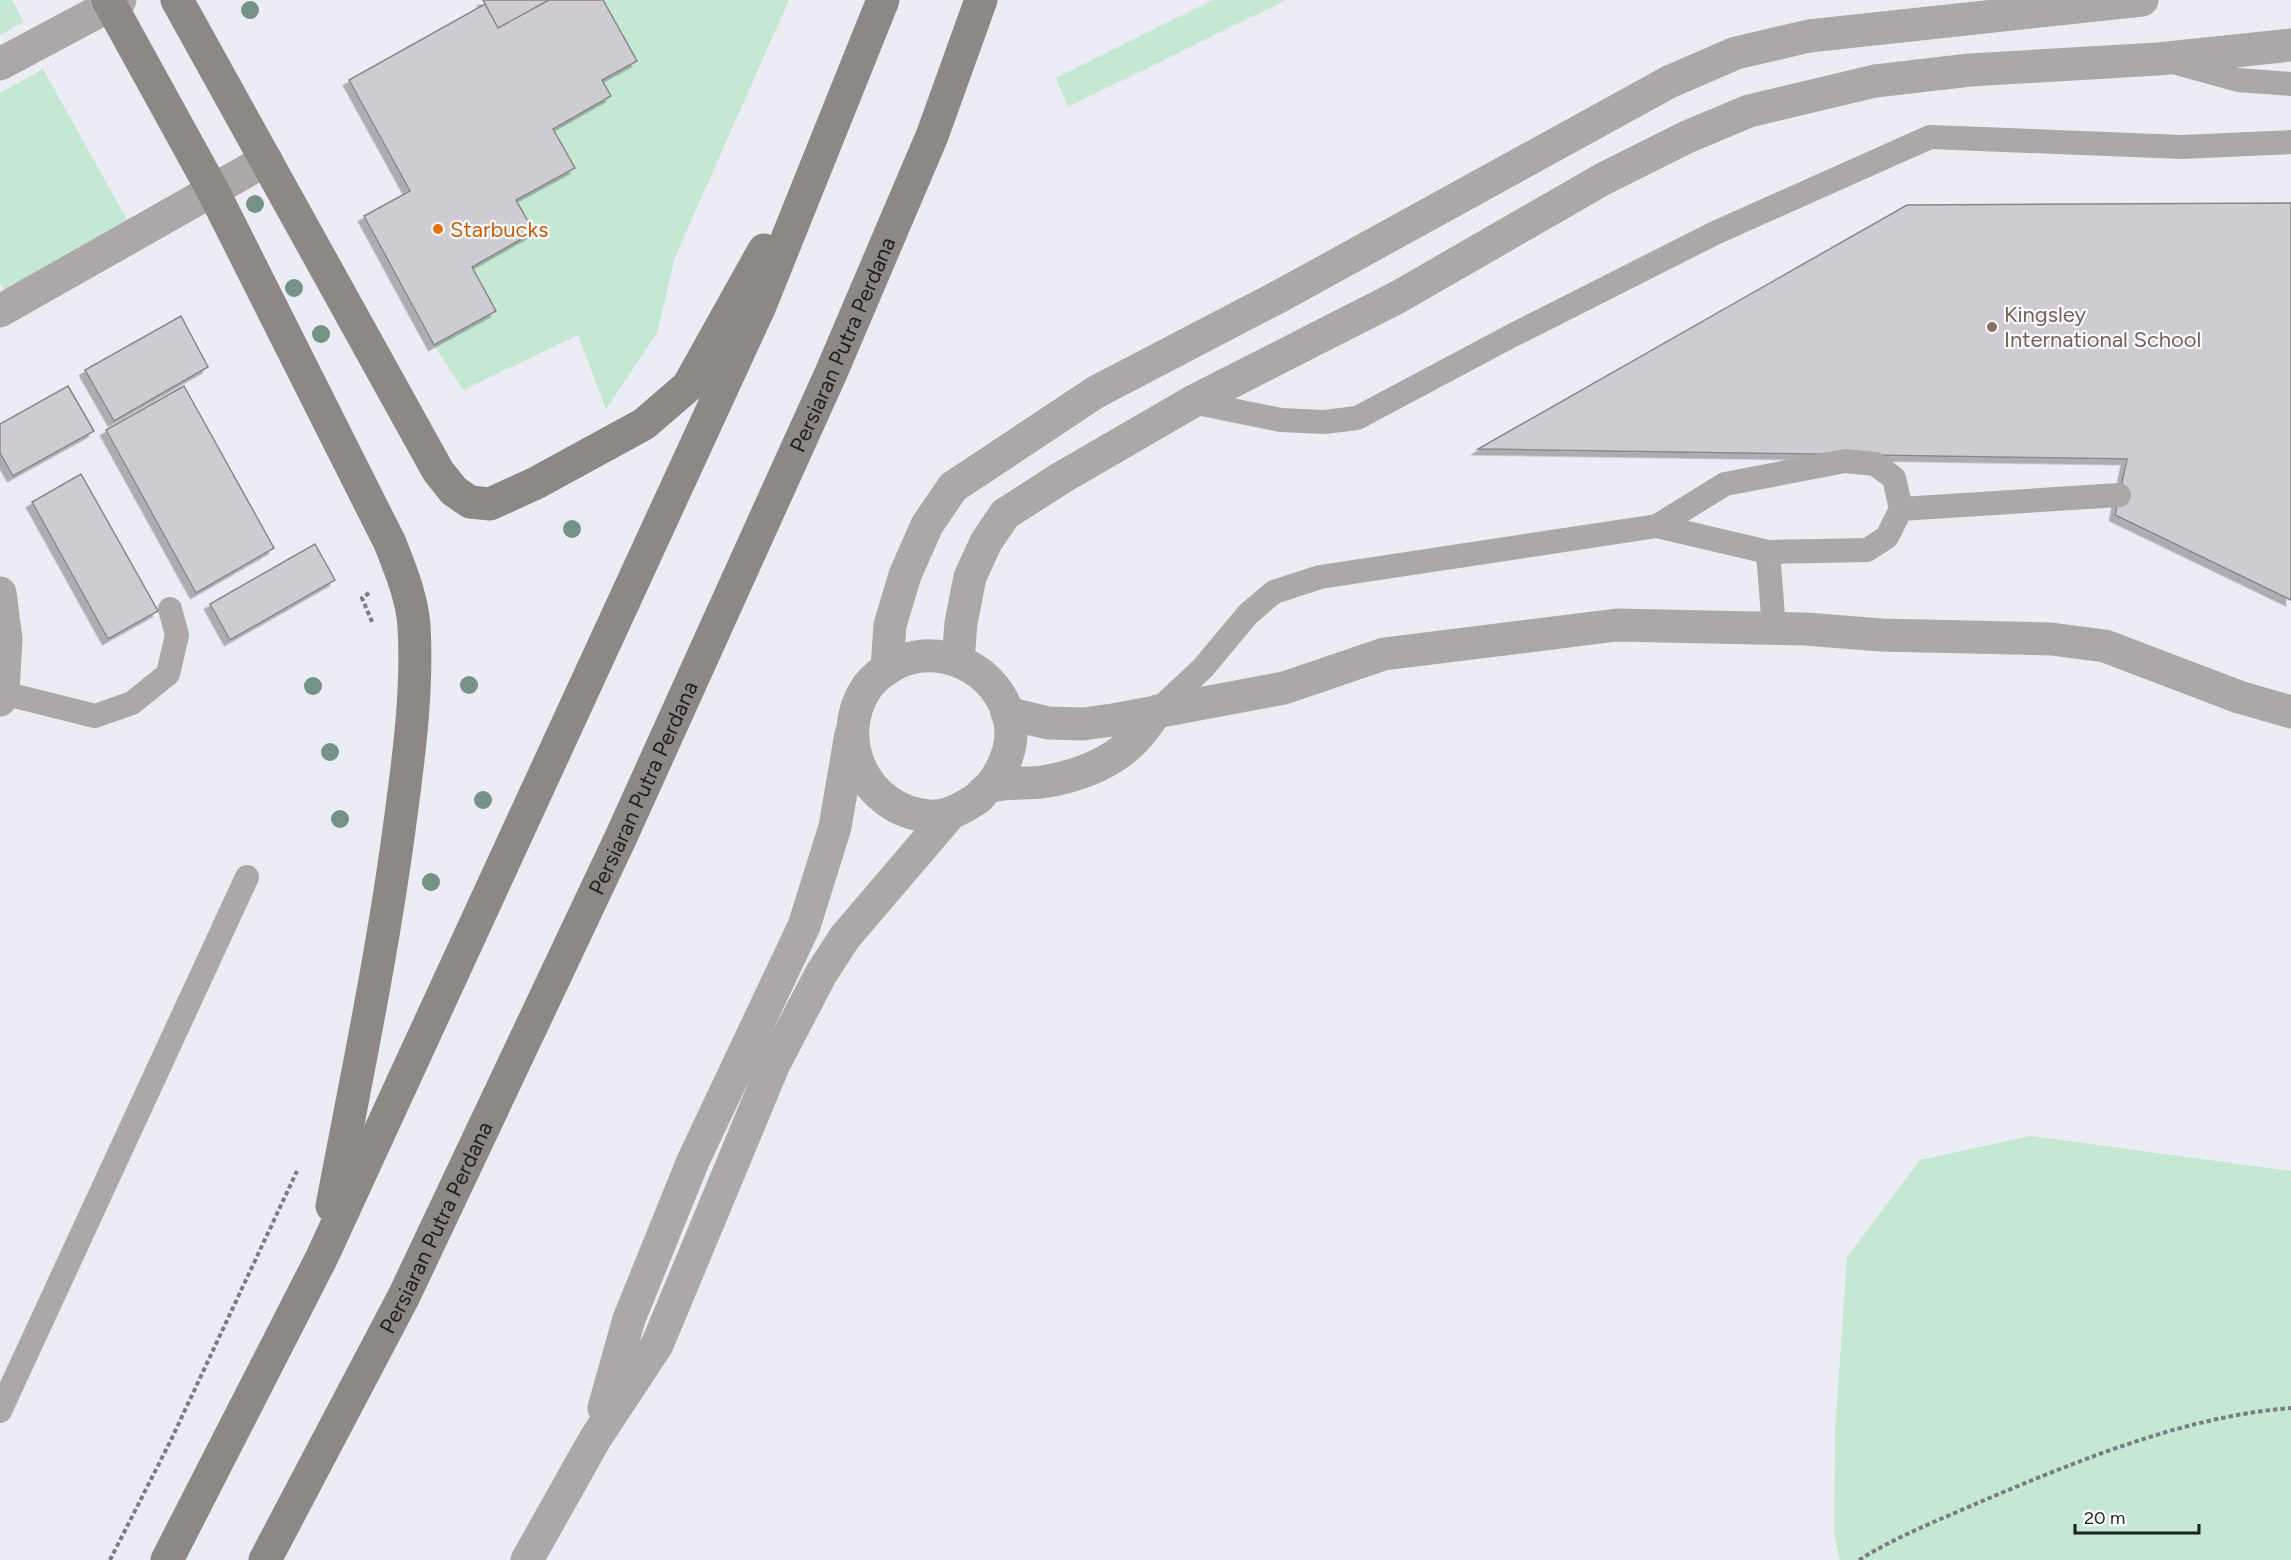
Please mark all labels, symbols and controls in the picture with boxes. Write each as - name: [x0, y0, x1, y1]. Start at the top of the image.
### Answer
- place label: Starbucks: [450, 216, 548, 243]
- marker: Starbucks: [431, 222, 445, 236]
- street label: Persiaran Putra Perdana: [783, 233, 901, 456]
- place label: Kingsley International School: [2004, 301, 2201, 353]
- marker: Kingsley International School: [1985, 320, 1999, 334]
- street label: Persiaran Putra Perdana: [582, 677, 703, 899]
- street label: Persiaran Putra Perdana: [373, 1117, 498, 1338]
- scale bar: [2075, 1497, 2200, 1535]
- text: 20 m: [2084, 1507, 2125, 1529]

